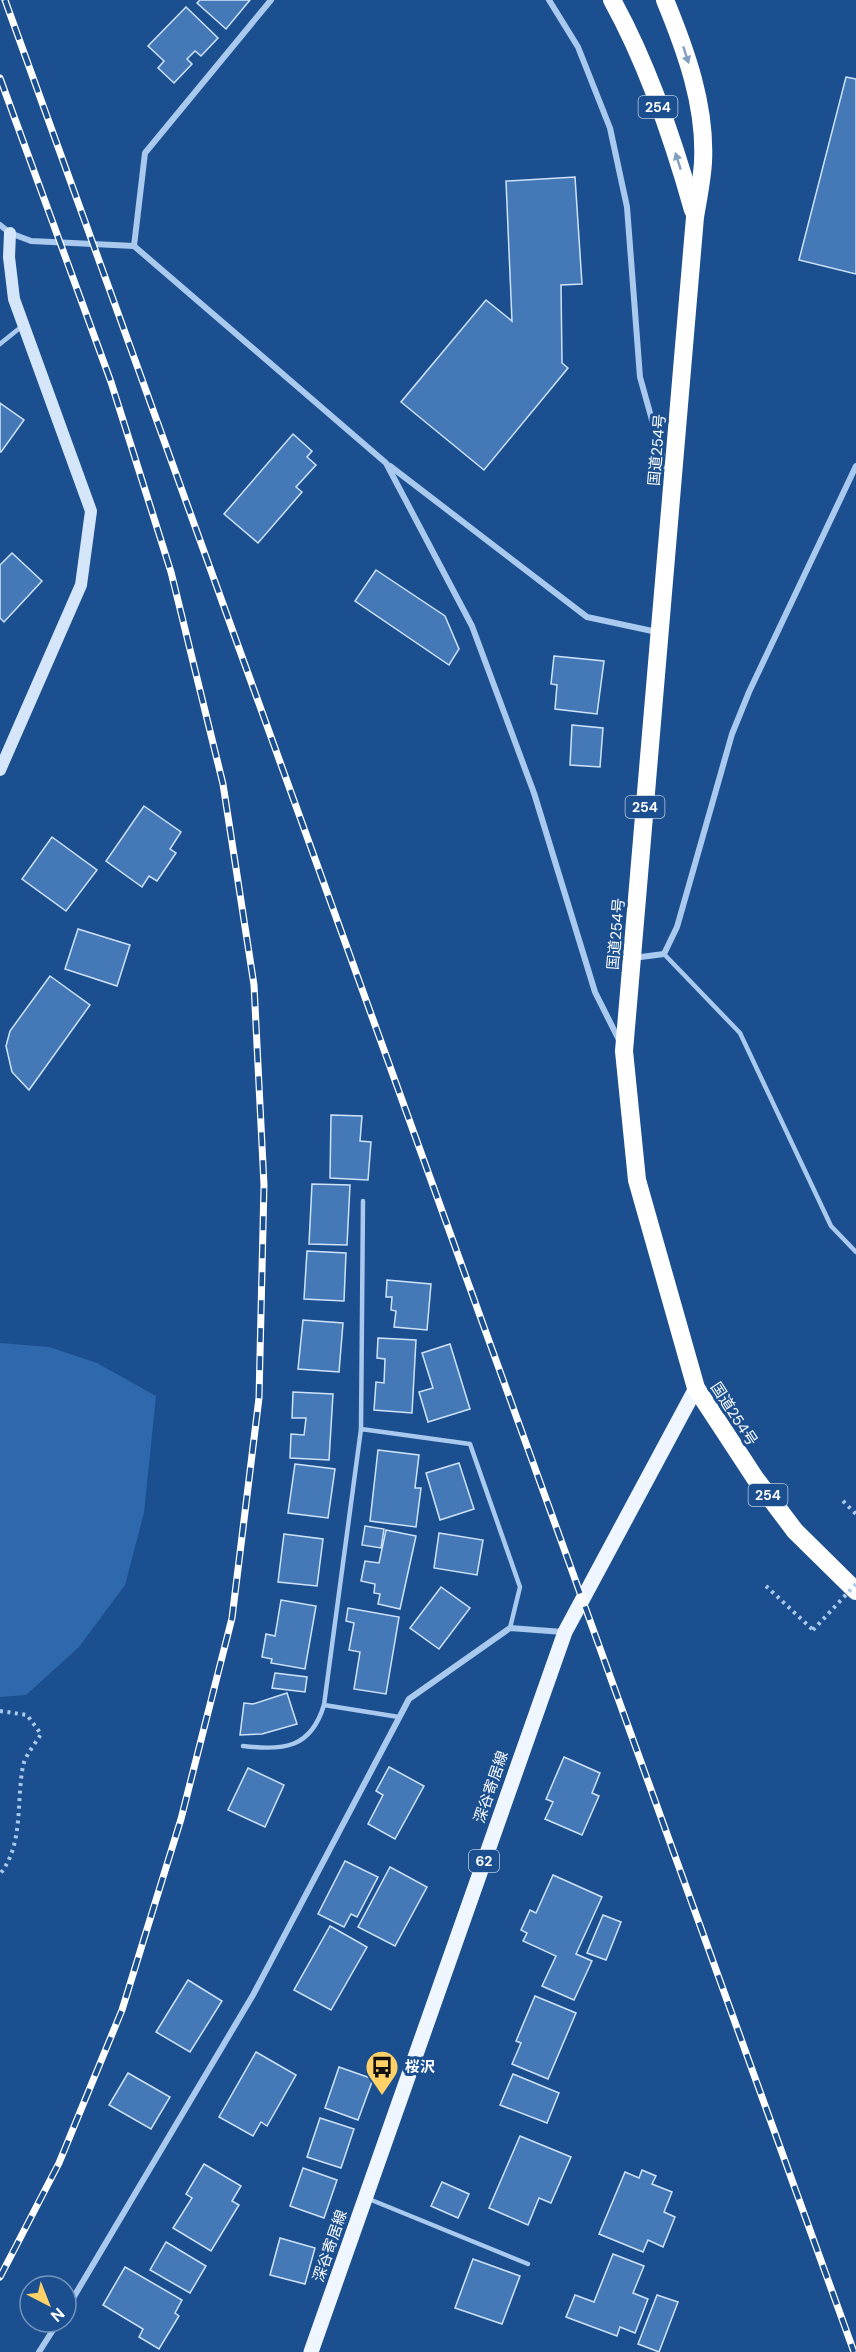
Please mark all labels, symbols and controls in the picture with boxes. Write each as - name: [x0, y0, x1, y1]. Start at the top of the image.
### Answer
- one-way arrow: [682, 46, 692, 64]
- road number: 254: [638, 96, 678, 118]
- one-way arrow: [673, 152, 683, 170]
- street label: 国道254号: [644, 413, 670, 487]
- road number: 254: [626, 796, 664, 818]
- street label: 国道254号: [603, 897, 629, 971]
- street label: 国道254号: [706, 1378, 762, 1450]
- road number: 254: [748, 1484, 788, 1506]
- street label: 深谷寄居線: [469, 1748, 513, 1826]
- road number: 62: [469, 1850, 499, 1872]
- bus stop icon: 桜沢: [364, 2049, 400, 2096]
- place label: 桜沢: [405, 2057, 435, 2077]
- street label: 深谷寄居線: [308, 2207, 352, 2285]
- north arrow: [18, 2274, 78, 2334]
- text: N: [46, 2303, 69, 2326]

